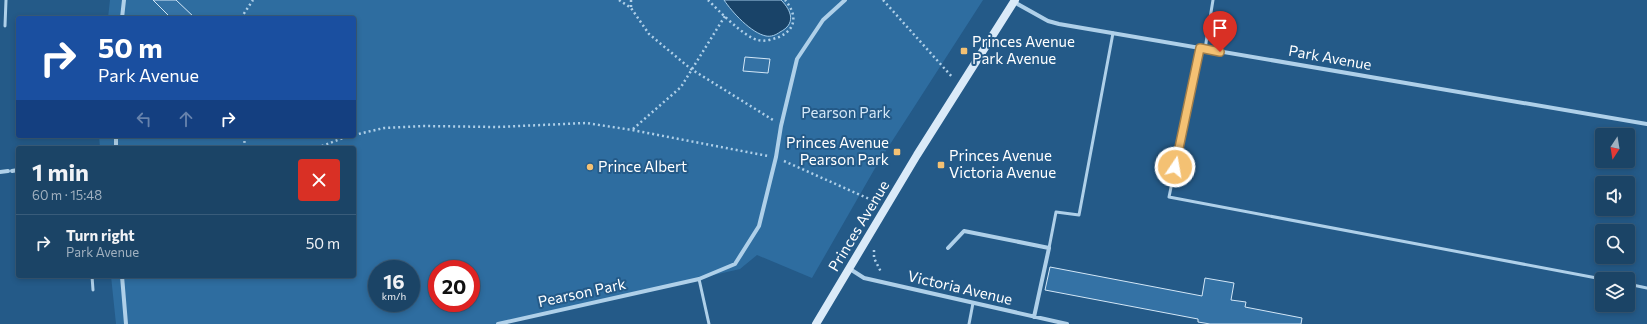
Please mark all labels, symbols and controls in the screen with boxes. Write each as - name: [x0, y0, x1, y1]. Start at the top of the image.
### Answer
- pin: [1203, 11, 1237, 52]
- icon: arrive: [1209, 17, 1231, 39]
- text: 50 m: [98, 30, 163, 64]
- icon: right: [32, 32, 84, 84]
- place label: Princes Avenue Park Avenue: [972, 32, 1075, 67]
- street label: Park Avenue: [1287, 41, 1373, 73]
- marker: Princes Avenue Park Avenue: [959, 46, 969, 56]
- text: Park Avenue: [98, 64, 199, 86]
- park label: Pearson Park: [801, 103, 891, 121]
- icon: left: [133, 108, 155, 130]
- icon: ahead: [175, 108, 197, 130]
- icon: right: [217, 108, 239, 130]
- north arrow: [1595, 128, 1635, 168]
- map controls: [1595, 128, 1635, 312]
- place label: Princes Avenue Pearson Park: [786, 133, 889, 168]
- place label: Princes Avenue Victoria Avenue: [949, 146, 1056, 181]
- position arrow: [1154, 146, 1196, 188]
- marker: Princes Avenue Pearson Park: [892, 147, 902, 157]
- text: 1 min: [32, 157, 89, 186]
- place label: Prince Albert: [598, 157, 687, 175]
- button: close: [298, 159, 340, 201]
- marker: Princes Avenue Victoria Avenue: [936, 160, 946, 170]
- marker: Prince Albert: [585, 162, 595, 172]
- button: sound: [1595, 176, 1635, 216]
- street label: Princes Avenue: [824, 177, 892, 274]
- text: 60 m · 15:48: [32, 187, 102, 203]
- button: search: [1595, 224, 1635, 264]
- text: Turn right: [66, 226, 135, 244]
- icon: right: [32, 232, 54, 254]
- text: 50 m: [306, 234, 340, 252]
- text: Park Avenue: [66, 244, 139, 260]
- speed limit sign: 20: [428, 260, 480, 312]
- street label: Victoria Avenue: [906, 266, 1015, 308]
- text: 16: [383, 269, 405, 293]
- button: layers: [1595, 272, 1635, 312]
- street label: Pearson Park: [536, 274, 627, 310]
- text: km/h: [382, 290, 406, 302]

